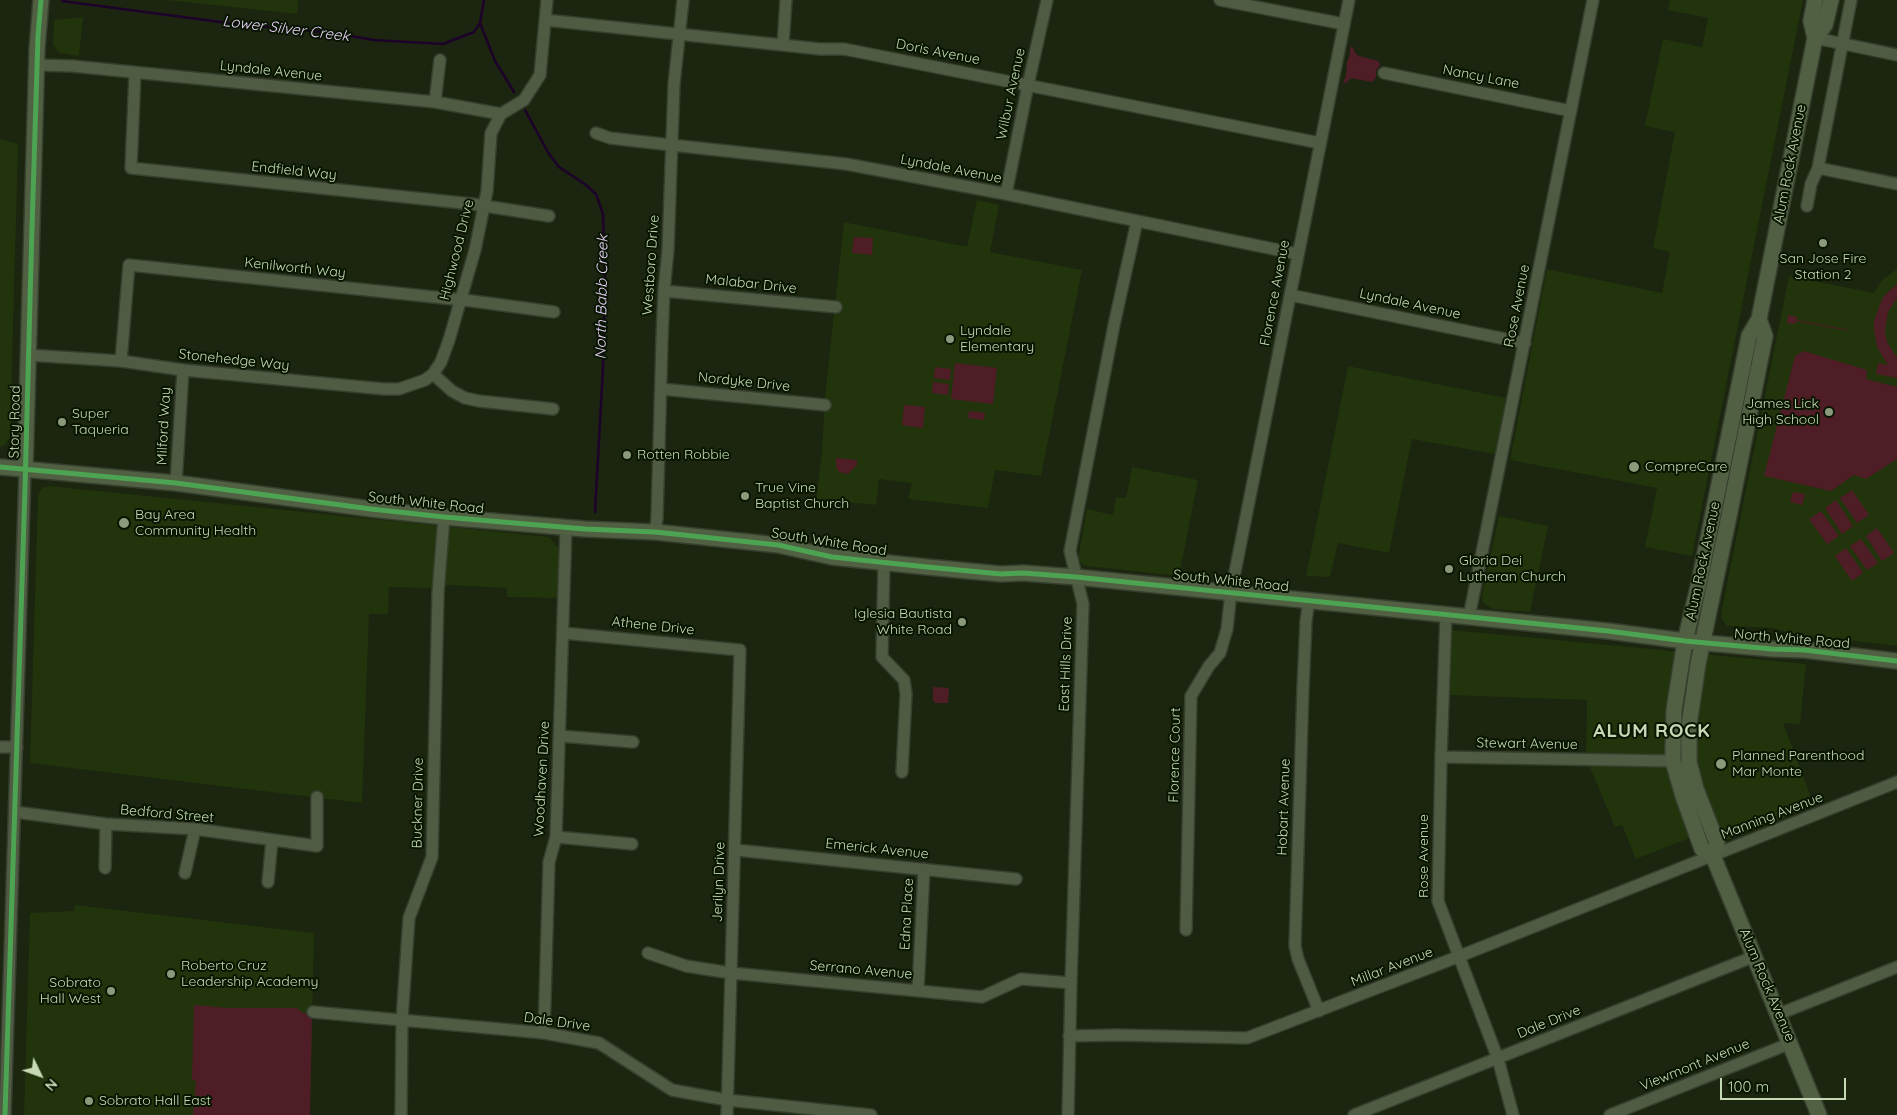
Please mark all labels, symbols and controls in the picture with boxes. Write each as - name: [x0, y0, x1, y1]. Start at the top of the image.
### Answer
- water label: Lower Silver Creek: [221, 12, 351, 46]
- street label: Doris Avenue: [895, 36, 981, 68]
- street label: Wilbur Avenue: [993, 47, 1029, 141]
- street label: Lyndale Avenue: [219, 57, 323, 85]
- street label: Nancy Lane: [1441, 61, 1521, 93]
- street label: Alum Rock Avenue: [1770, 103, 1810, 225]
- street label: Lyndale Avenue: [899, 151, 1003, 187]
- street label: Endfield Way: [251, 158, 337, 184]
- street label: Highwood Drive: [436, 198, 478, 302]
- street label: Westboro Drive: [639, 214, 663, 316]
- water label: North Babb Creek: [592, 234, 612, 360]
- marker: San Jose Fire Station 2: [1817, 237, 1829, 249]
- street label: Florence Avenue: [1257, 239, 1293, 347]
- place label: San Jose Fire Station 2: [1780, 251, 1866, 284]
- street label: Kenilworth Way: [243, 254, 347, 282]
- street label: Rose Avenue: [1501, 263, 1533, 349]
- street label: Malabar Drive: [705, 271, 797, 297]
- street label: Lyndale Avenue: [1358, 285, 1462, 323]
- place label: Lyndale Elementary: [960, 323, 1034, 356]
- marker: Lyndale Elementary: [944, 333, 956, 345]
- street label: Stonehedge Way: [178, 346, 290, 374]
- street label: Nordyke Drive: [697, 369, 791, 395]
- street label: Story Road: [6, 385, 24, 459]
- street label: Milford Way: [154, 387, 174, 465]
- place label: James Lick High School: [1742, 396, 1819, 428]
- place label: Super Taqueria: [72, 406, 129, 438]
- marker: James Lick High School: [1823, 406, 1835, 418]
- marker: Super Taqueria: [56, 416, 68, 428]
- place label: Rotten Robbie: [637, 447, 730, 463]
- marker: Rotten Robbie: [621, 449, 633, 461]
- place label: CompreCare: [1645, 459, 1727, 475]
- marker: CompreCare: [1627, 460, 1641, 474]
- place label: True Vine Baptist Church: [755, 480, 849, 512]
- street label: South White Road: [367, 489, 485, 517]
- marker: True Vine Baptist Church: [739, 490, 751, 502]
- street label: Alum Rock Avenue: [1682, 500, 1724, 622]
- place label: Bay Area Community Health: [135, 507, 256, 540]
- marker: Bay Area Community Health: [117, 516, 131, 530]
- street label: South White Road: [770, 525, 888, 559]
- place label: Gloria Dei Lutheran Church: [1459, 553, 1566, 586]
- marker: Gloria Dei Lutheran Church: [1443, 563, 1455, 575]
- street label: South White Road: [1172, 567, 1290, 595]
- place label: Iglesia Bautista White Road: [854, 606, 952, 638]
- street label: Athene Drive: [611, 613, 695, 639]
- marker: Iglesia Bautista White Road: [956, 616, 968, 628]
- street label: East Hills Drive: [1056, 616, 1076, 712]
- street label: North White Road: [1733, 626, 1851, 652]
- street label: Florence Court: [1166, 707, 1184, 803]
- district label: ALUM ROCK: [1592, 720, 1712, 742]
- street label: Woodhaven Drive: [531, 721, 553, 837]
- street label: Stewart Avenue: [1476, 735, 1578, 753]
- place label: Planned Parenthood Mar Monte: [1732, 748, 1864, 780]
- street label: Buckner Drive: [409, 757, 427, 849]
- marker: Planned Parenthood Mar Monte: [1714, 757, 1728, 771]
- street label: Hobart Avenue: [1274, 758, 1294, 856]
- street label: Manning Avenue: [1719, 789, 1825, 843]
- street label: Bedford Street: [119, 802, 215, 826]
- street label: Rose Avenue: [1416, 814, 1432, 898]
- street label: Emerick Avenue: [825, 835, 929, 863]
- street label: Jerilyn Drive: [709, 841, 729, 923]
- street label: Edna Place: [897, 878, 917, 950]
- street label: Alum Rock Avenue: [1736, 926, 1798, 1044]
- street label: Millar Avenue: [1349, 944, 1435, 990]
- street label: Serrano Avenue: [809, 957, 913, 983]
- place label: Roberto Cruz Leadership Academy: [181, 958, 318, 990]
- marker: Roberto Cruz Leadership Academy: [165, 968, 177, 980]
- place label: Sobrato Hall West: [40, 975, 101, 1008]
- marker: Sobrato Hall West: [105, 985, 117, 997]
- street label: Dale Drive: [1515, 1002, 1583, 1042]
- street label: Dale Drive: [523, 1009, 591, 1035]
- street label: Viewmont Avenue: [1638, 1035, 1752, 1095]
- north arrow: [15, 1050, 65, 1100]
- scale bar: [1722, 1068, 1848, 1100]
- text: N: [41, 1075, 61, 1095]
- text: 100 m: [1728, 1077, 1769, 1096]
- place label: Sobrato Hall East: [99, 1093, 211, 1109]
- marker: Sobrato Hall East: [83, 1095, 95, 1107]

